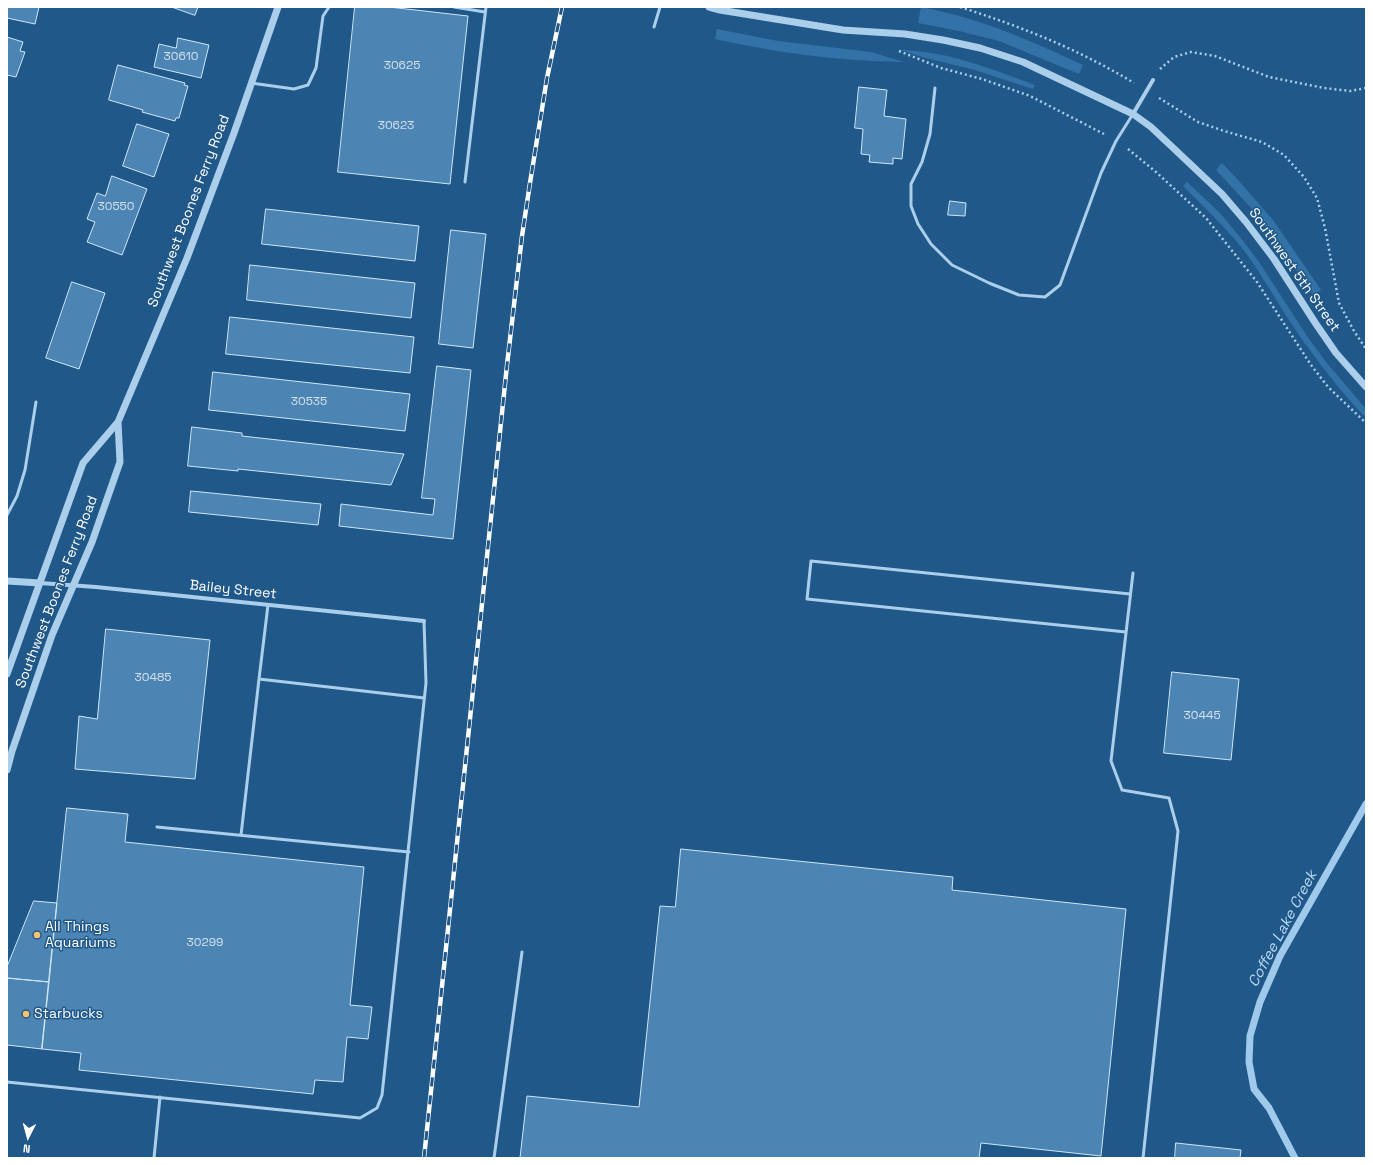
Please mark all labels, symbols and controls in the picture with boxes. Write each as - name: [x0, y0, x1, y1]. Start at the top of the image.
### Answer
- house number: 30610: [164, 50, 198, 64]
- house number: 30625: [384, 59, 420, 73]
- street label: Southwest Boones Ferry Road: [144, 112, 234, 310]
- house number: 30623: [378, 119, 414, 133]
- house number: 30550: [97, 200, 135, 214]
- street label: Southwest 5th Street: [1245, 205, 1343, 335]
- house number: 30535: [291, 395, 327, 409]
- street label: Southwest Boones Ferry Road: [12, 493, 102, 691]
- street label: Bailey Street: [189, 577, 277, 603]
- house number: 30485: [134, 671, 172, 685]
- house number: 30445: [1183, 709, 1221, 723]
- water label: Coffee Lake Creek: [1245, 868, 1321, 990]
- place label: All Things Aquariums: [45, 919, 116, 952]
- marker: All Things Aquariums: [32, 930, 42, 940]
- house number: 30299: [187, 936, 223, 950]
- place label: Starbucks: [34, 1006, 103, 1022]
- marker: Starbucks: [21, 1009, 31, 1019]
- north arrow: [8, 1117, 48, 1157]
- text: N: [22, 1142, 31, 1156]

